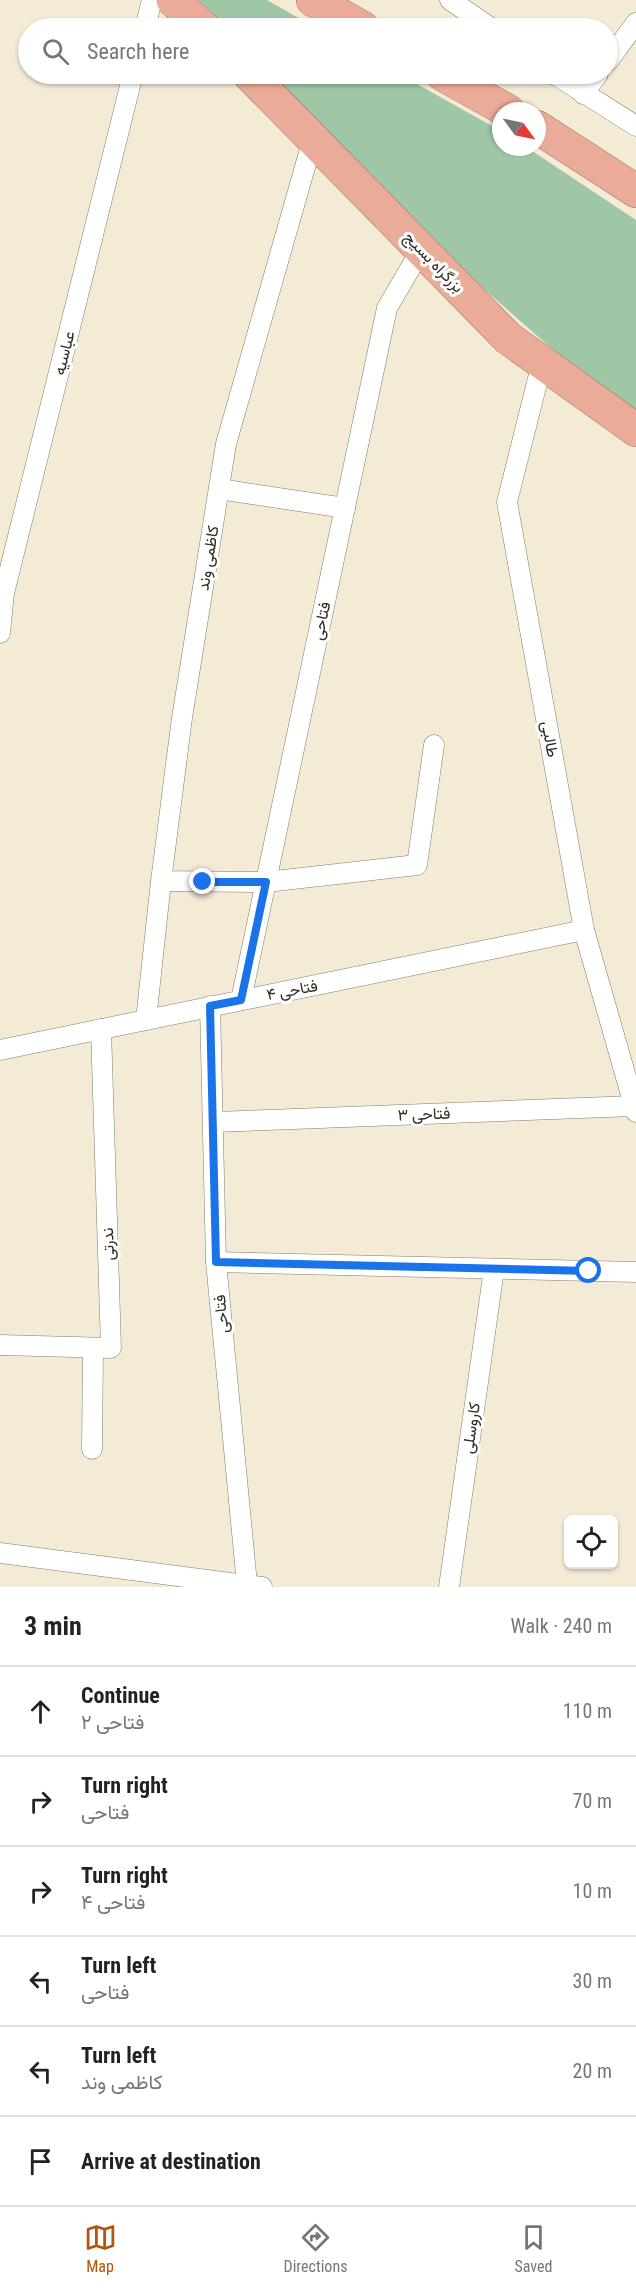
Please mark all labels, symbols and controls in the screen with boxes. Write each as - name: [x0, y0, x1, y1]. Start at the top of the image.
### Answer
- search box: [18, 18, 618, 84]
- icon: search: [39, 35, 72, 68]
- text: Search here: [87, 39, 189, 64]
- north arrow: [492, 102, 546, 156]
- street label: بزرگراه بسیج: [399, 227, 468, 298]
- street label: عباسیه: [49, 329, 79, 377]
- street label: کاظمی وند: [194, 524, 223, 592]
- street label: فتاحی: [308, 600, 335, 642]
- street label: طالبی: [536, 719, 563, 759]
- route end: [189, 868, 215, 894]
- street label: فتاحی ۴: [265, 976, 319, 1005]
- street label: فتاحی ۳: [397, 1104, 451, 1125]
- street label: ندرتی: [98, 1227, 119, 1261]
- route start: [575, 1257, 601, 1283]
- street label: فتاحی: [210, 1294, 233, 1334]
- street label: کاروسلی: [458, 1401, 485, 1455]
- map controls: [564, 1515, 618, 1569]
- button: locate: [564, 1515, 618, 1569]
- text: 3 min: [24, 1611, 82, 1641]
- text: Walk · 240 m: [511, 1614, 612, 1638]
- text: Continue: [81, 1683, 160, 1708]
- icon: ahead: [24, 1695, 57, 1728]
- text: 110 m: [563, 1699, 612, 1723]
- text: فتاحی ۲: [81, 1710, 144, 1734]
- text: Turn right: [81, 1773, 168, 1798]
- icon: right: [24, 1785, 57, 1818]
- text: 70 m: [573, 1789, 612, 1813]
- text: فتاحی: [81, 1800, 129, 1824]
- text: Turn right: [81, 1863, 168, 1888]
- icon: right: [24, 1875, 57, 1908]
- text: 10 m: [573, 1879, 612, 1903]
- text: فتاحی ۴: [81, 1890, 145, 1914]
- text: Turn left: [81, 1953, 156, 1978]
- icon: left: [24, 1965, 57, 1998]
- text: 30 m: [573, 1969, 612, 1993]
- text: فتاحی: [81, 1980, 129, 2004]
- text: Turn left: [81, 2043, 156, 2068]
- icon: left: [24, 2055, 57, 2088]
- text: 20 m: [573, 2059, 612, 2083]
- text: کاظمی وند: [81, 2070, 163, 2094]
- icon: arrive: [24, 2145, 57, 2178]
- text: Arrive at destination: [81, 2149, 261, 2174]
- tab: Map: [84, 2221, 117, 2276]
- tab: Directions: [284, 2221, 347, 2276]
- tab: Saved: [514, 2221, 552, 2276]

